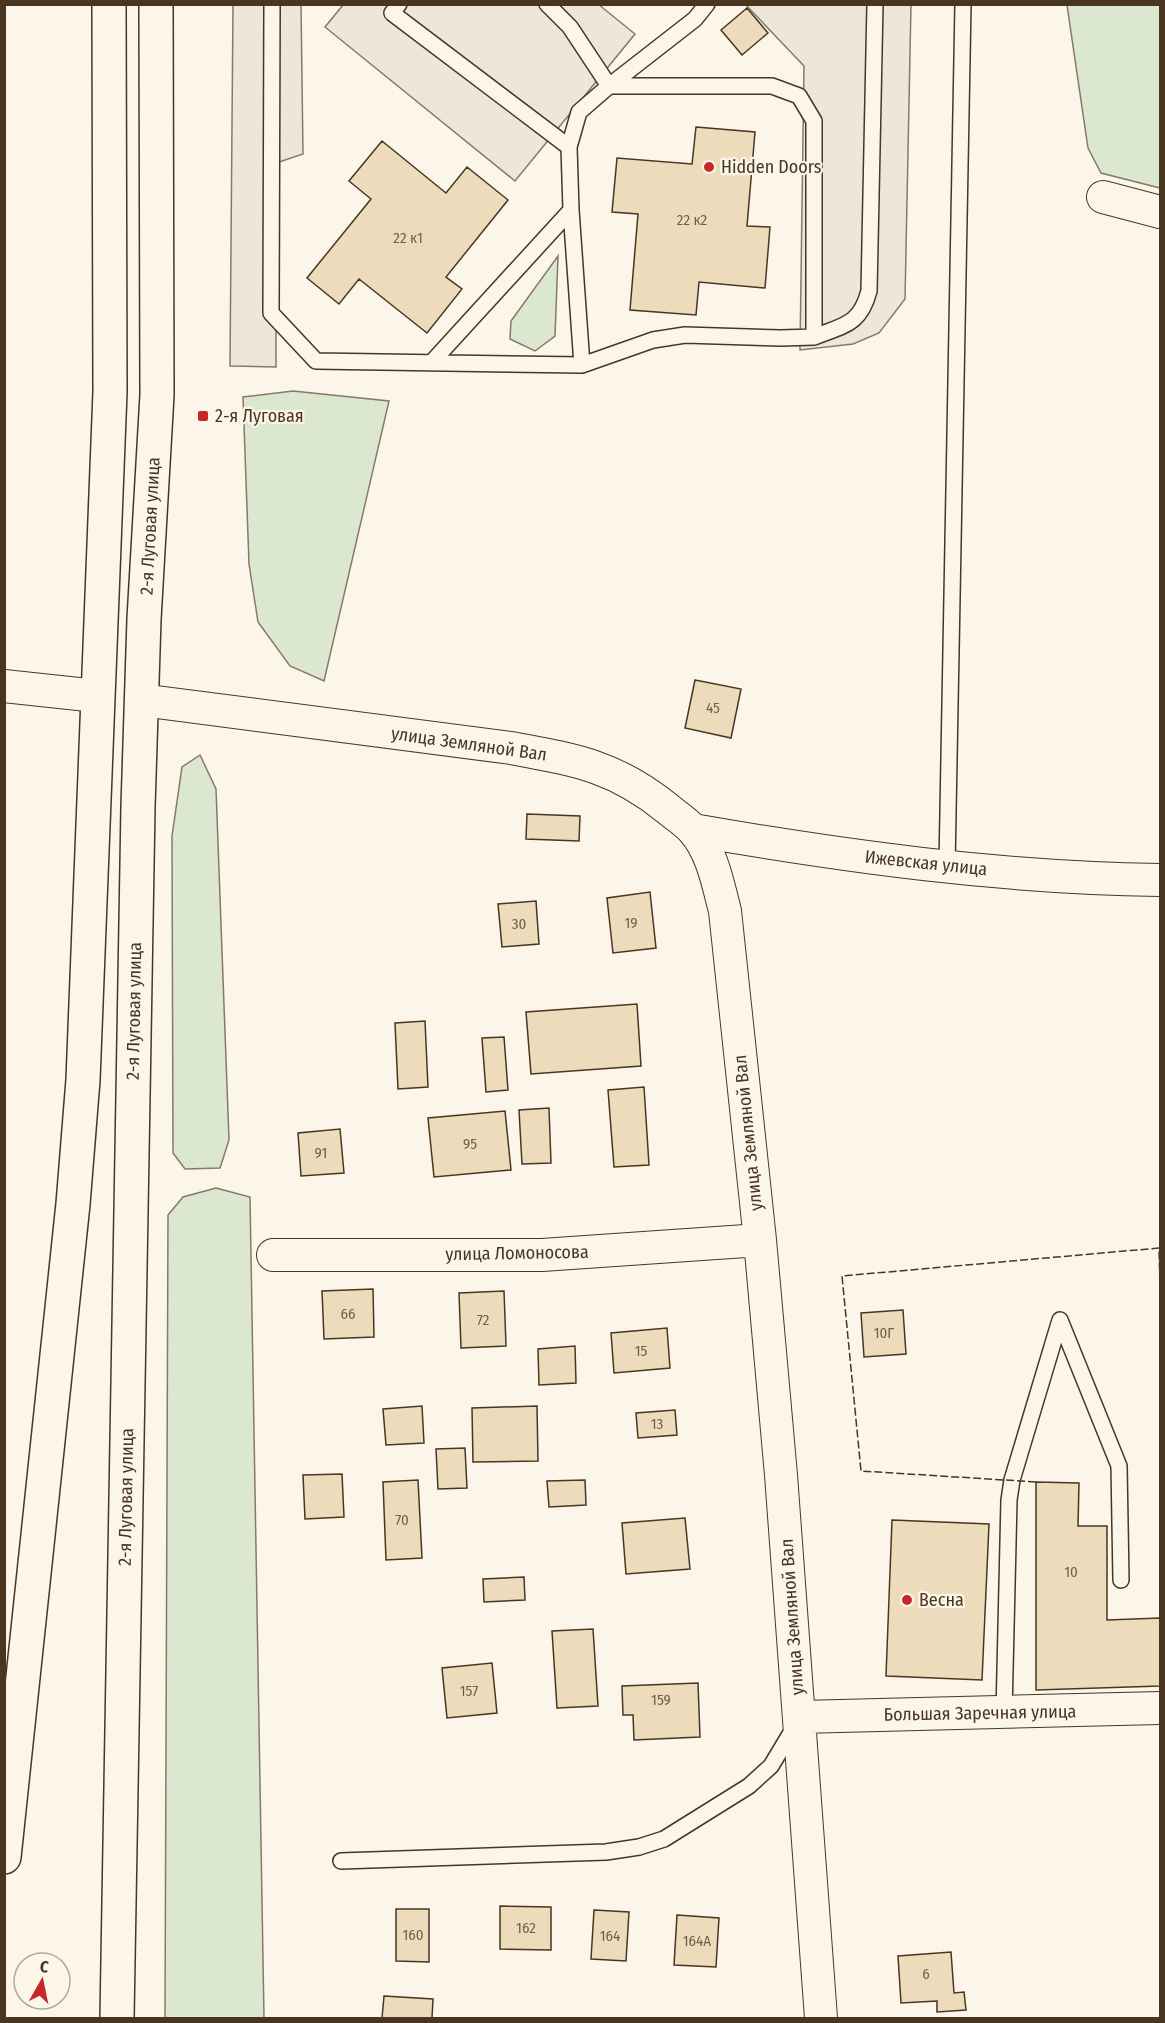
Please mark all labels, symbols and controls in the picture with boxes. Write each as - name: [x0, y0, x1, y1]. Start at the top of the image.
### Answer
- place label: Hidden Doors: [721, 156, 822, 178]
- marker: Hidden Doors: [702, 160, 716, 174]
- house number: 22 к2: [677, 211, 708, 229]
- house number: 22 к1: [393, 229, 423, 247]
- place label: 2-я Луговая: [215, 405, 304, 427]
- marker: 2-я Луговая: [196, 409, 210, 423]
- street label: 2-я Луговая улица: [135, 456, 165, 596]
- house number: 45: [706, 699, 720, 717]
- street label: улица Земляной Вал: [390, 722, 548, 766]
- street label: Ижевская улица: [864, 846, 989, 880]
- house number: 19: [624, 914, 638, 932]
- house number: 30: [512, 915, 526, 933]
- street label: 2-я Луговая улица: [122, 942, 146, 1080]
- street label: улица Земляной Вал: [729, 1054, 767, 1212]
- house number: 95: [463, 1135, 477, 1153]
- house number: 91: [315, 1144, 327, 1162]
- street label: улица Ломоносова: [445, 1241, 589, 1265]
- house number: 66: [341, 1305, 355, 1323]
- house number: 72: [477, 1311, 490, 1329]
- house number: 10Г: [874, 1324, 894, 1342]
- house number: 15: [635, 1342, 647, 1360]
- house number: 13: [651, 1415, 664, 1433]
- street label: 2-я Луговая улица: [114, 1428, 138, 1566]
- house number: 70: [395, 1511, 409, 1529]
- street label: улица Земляной Вал: [776, 1538, 808, 1696]
- house number: 10: [1064, 1563, 1078, 1581]
- place label: Весна: [919, 1589, 964, 1611]
- marker: Весна: [900, 1593, 914, 1607]
- house number: 157: [460, 1682, 478, 1700]
- house number: 159: [651, 1691, 671, 1709]
- street label: Большая Заречная улица: [884, 1700, 1077, 1726]
- house number: 162: [516, 1919, 536, 1937]
- house number: 160: [402, 1926, 424, 1944]
- house number: 164: [600, 1927, 620, 1945]
- house number: 164A: [683, 1932, 711, 1950]
- north arrow: [12, 1951, 72, 2011]
- text: С: [39, 1957, 50, 1977]
- house number: 6: [922, 1965, 930, 1983]

